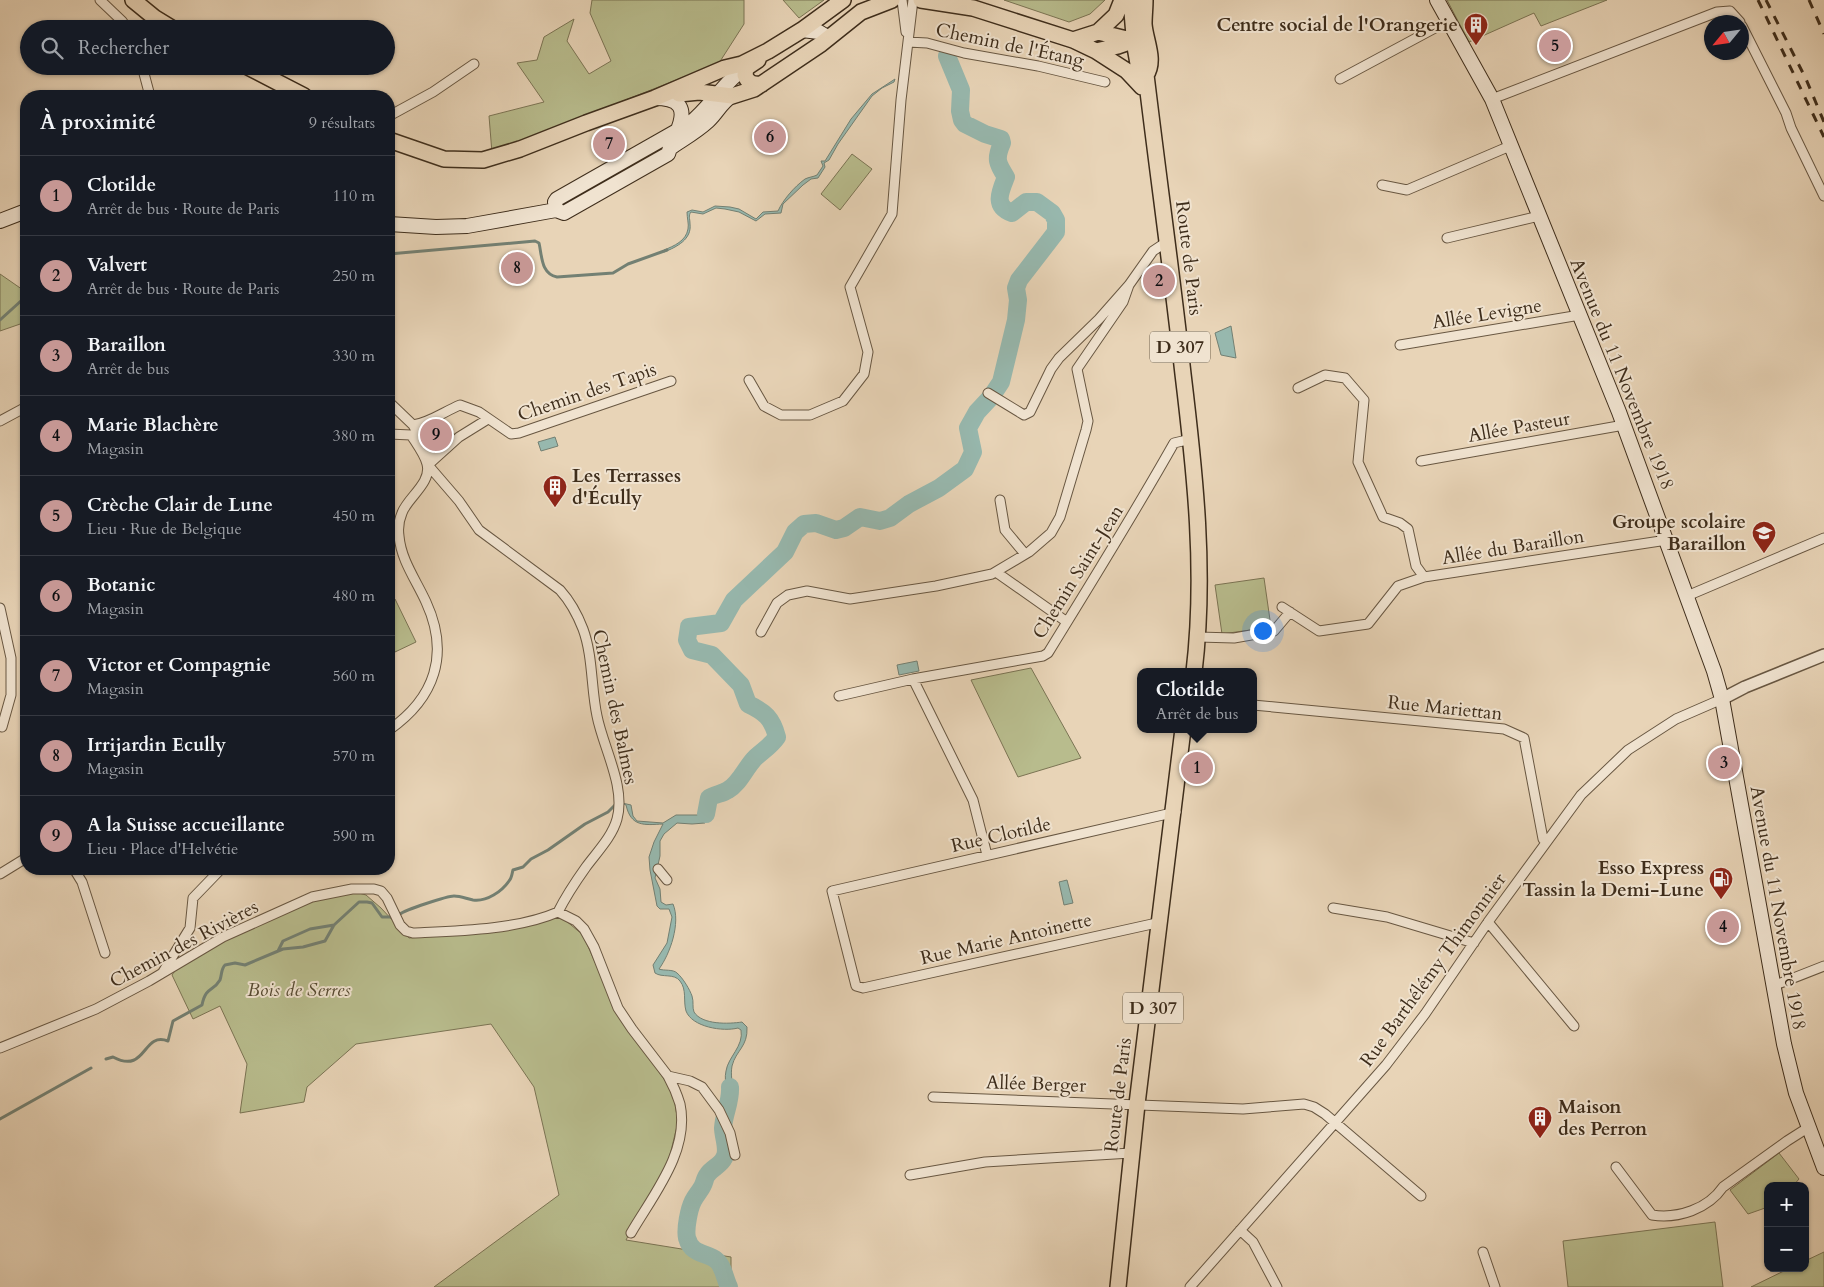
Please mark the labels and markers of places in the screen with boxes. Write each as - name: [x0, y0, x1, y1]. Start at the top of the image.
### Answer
- place label: Centre social de l'Orangerie: [1216, 12, 1458, 38]
- building icon: Centre social de l'Orangerie: [1463, 12, 1489, 46]
- pin: 5: [1539, 27, 1571, 65]
- pin: 6: [754, 118, 786, 156]
- pin: 7: [593, 125, 625, 163]
- pin: 8: [501, 249, 533, 287]
- pin: 2: [1143, 262, 1175, 300]
- pin: 9: [420, 416, 452, 454]
- place label: Les Terrasses d'Écully: [572, 463, 681, 511]
- building icon: Les Terrasses d'Écully: [542, 474, 568, 508]
- place label: Groupe scolaire Baraillon: [1612, 509, 1747, 557]
- school or university icon: Groupe scolaire Baraillon: [1751, 520, 1777, 554]
- pin: 3: [1708, 744, 1740, 782]
- pin: 1: [1181, 749, 1213, 787]
- place label: Esso Express Tassin la Demi-Lune: [1522, 855, 1704, 903]
- fuel station icon: Esso Express Tassin la Demi-Lune: [1708, 866, 1734, 900]
- pin: 4: [1707, 908, 1739, 946]
- place label: Maison des Perron: [1558, 1094, 1648, 1142]
- building icon: Maison des Perron: [1527, 1105, 1553, 1139]

